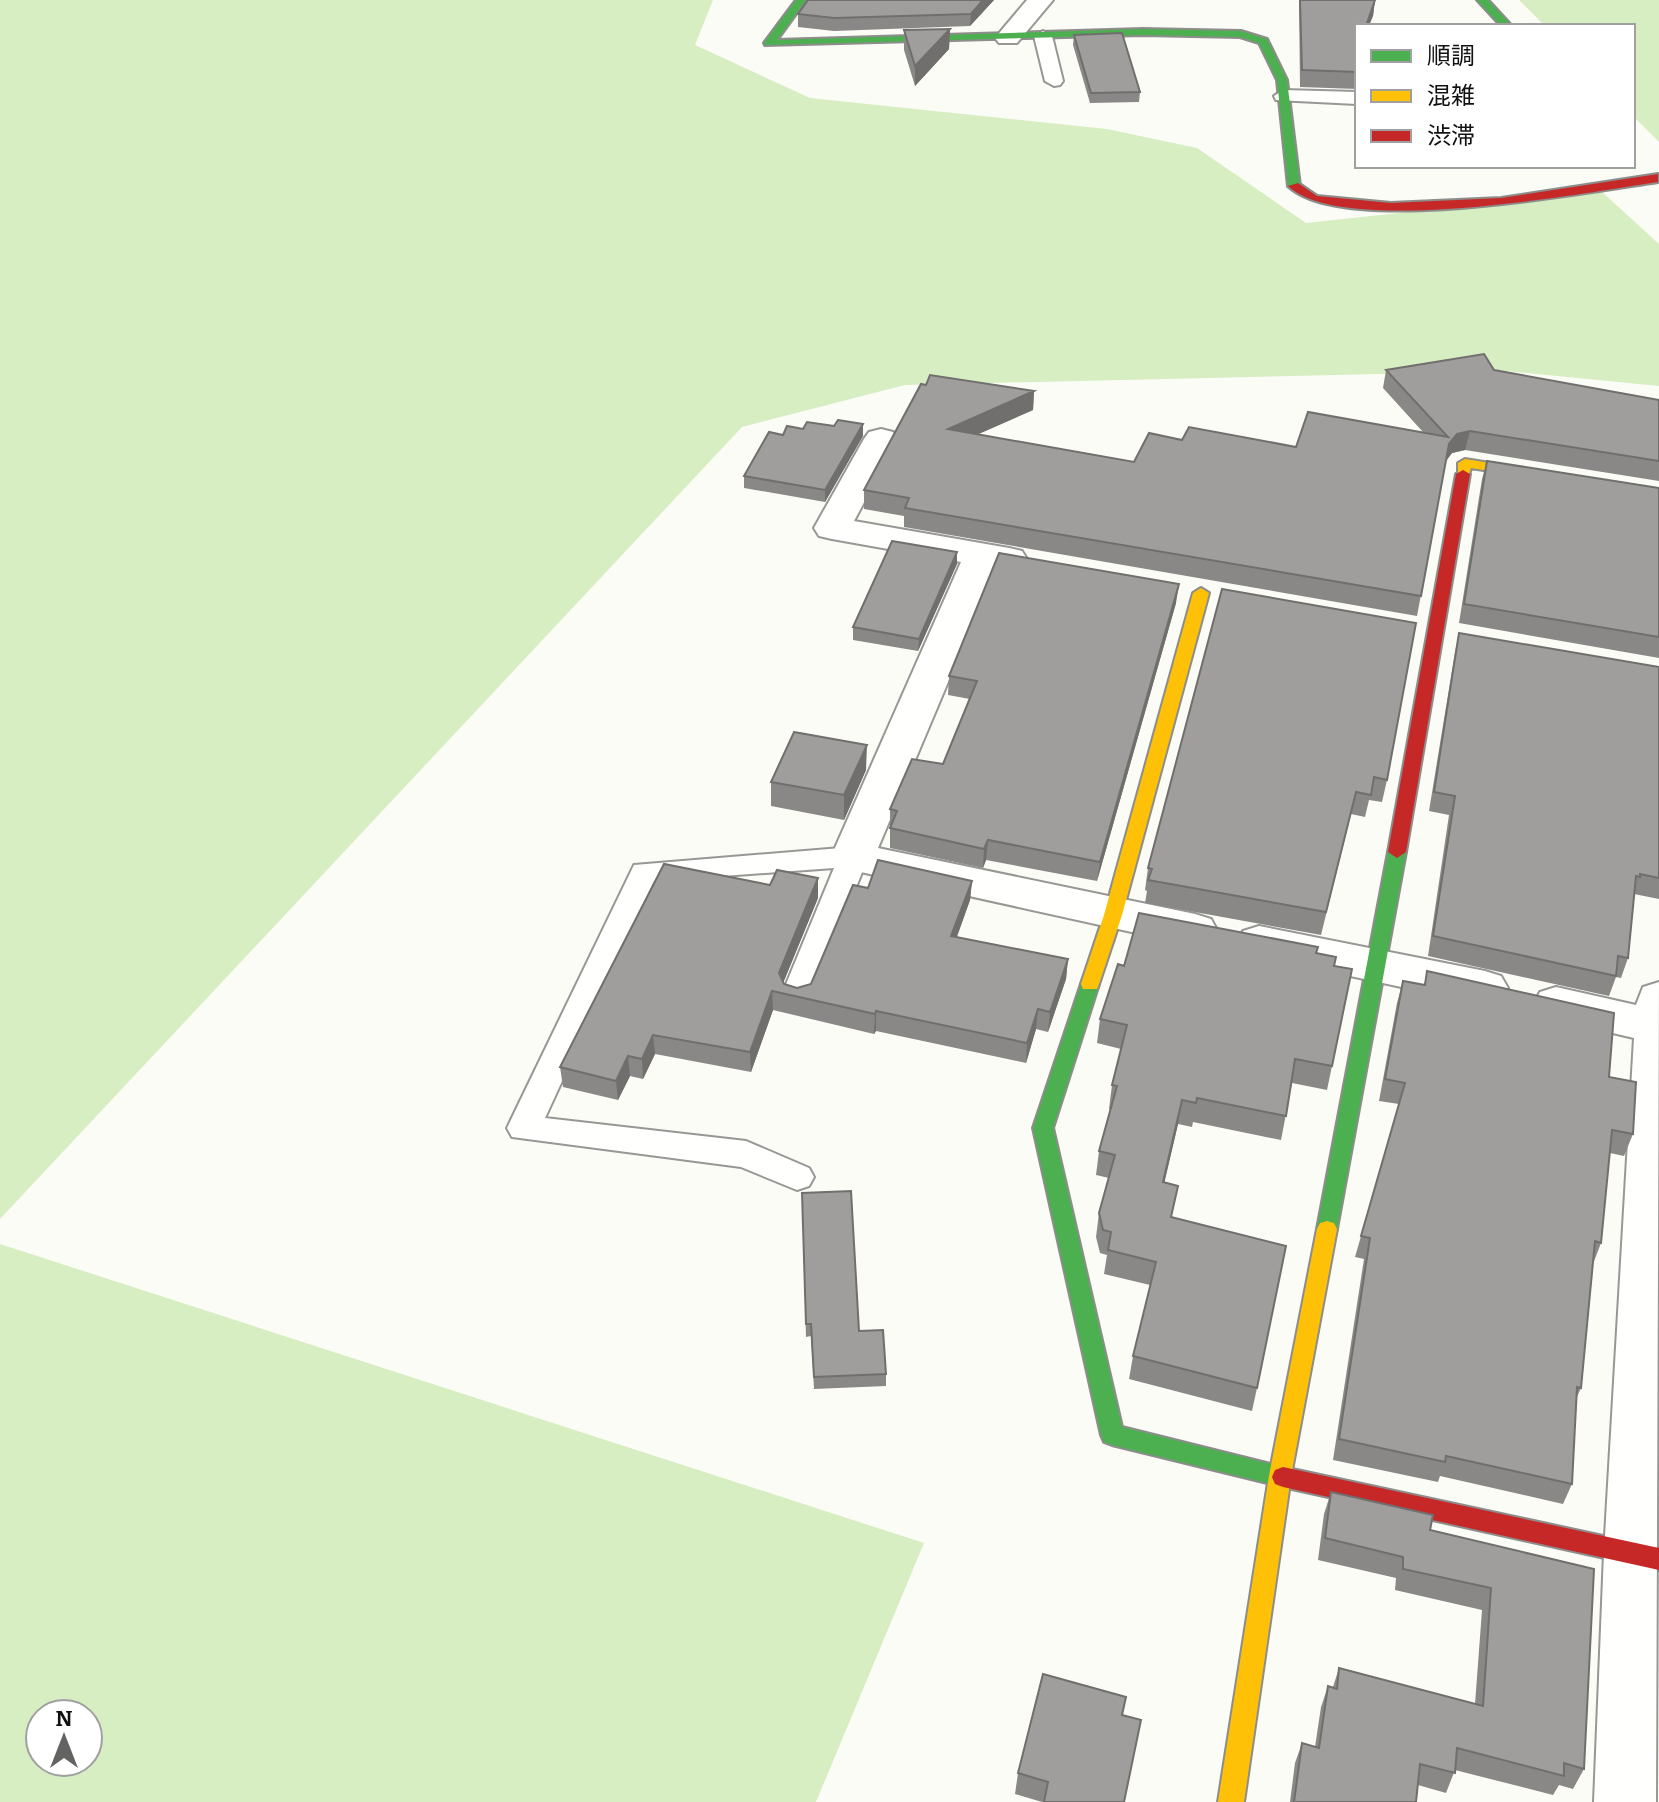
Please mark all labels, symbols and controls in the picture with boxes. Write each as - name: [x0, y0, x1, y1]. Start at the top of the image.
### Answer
- legend: [1355, 24, 1635, 168]
- text: 順調: [1427, 42, 1475, 70]
- text: 混雑: [1427, 82, 1475, 110]
- text: 渋滞: [1427, 122, 1475, 150]
- north arrow: [24, 1698, 104, 1778]
- text: N: [56, 1705, 73, 1732]

